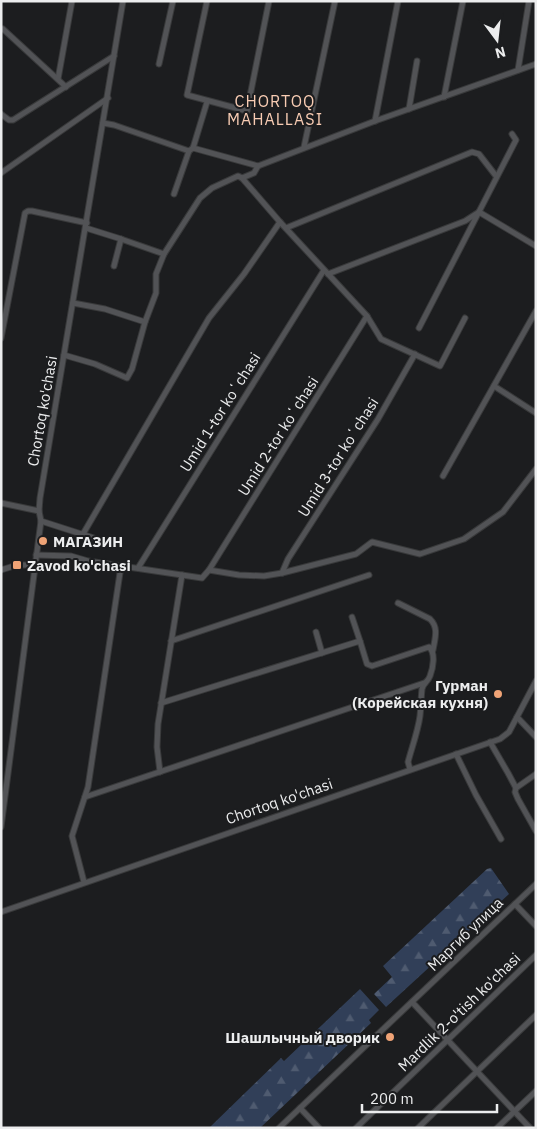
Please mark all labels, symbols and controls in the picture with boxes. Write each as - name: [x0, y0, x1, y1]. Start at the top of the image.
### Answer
- north arrow: [472, 15, 522, 65]
- text: N: [493, 43, 508, 63]
- district label: CHORTOQ MAHALLASI: [227, 91, 323, 129]
- street label: Umid 1-tor koʻchasi: [176, 349, 264, 475]
- street label: Chortoq ko'chasi: [23, 354, 61, 468]
- street label: Umid 2-tor koʻchasi: [234, 373, 322, 499]
- street label: Umid 3-tor koʻchasi: [294, 394, 382, 520]
- place label: МАГАЗИН: [53, 532, 123, 551]
- marker: МАГАЗИН: [37, 535, 49, 547]
- place label: Zavod ko'chasi: [27, 556, 131, 575]
- marker: Zavod ko'chasi: [11, 559, 23, 571]
- place label: Гурман (Корейская кухня): [352, 676, 488, 712]
- marker: Гурман (Корейская кухня): [492, 688, 504, 700]
- street label: Chortoq ko'chasi: [223, 774, 335, 828]
- street label: Маргиб улица: [423, 893, 507, 975]
- street label: Mardlik 2-o'tish ko'chasi: [394, 949, 524, 1075]
- place label: Шашлычный дворик: [225, 1028, 380, 1047]
- marker: Шашлычный дворик: [384, 1031, 396, 1043]
- scale bar: [362, 1082, 497, 1114]
- text: 200 m: [370, 1089, 414, 1108]

